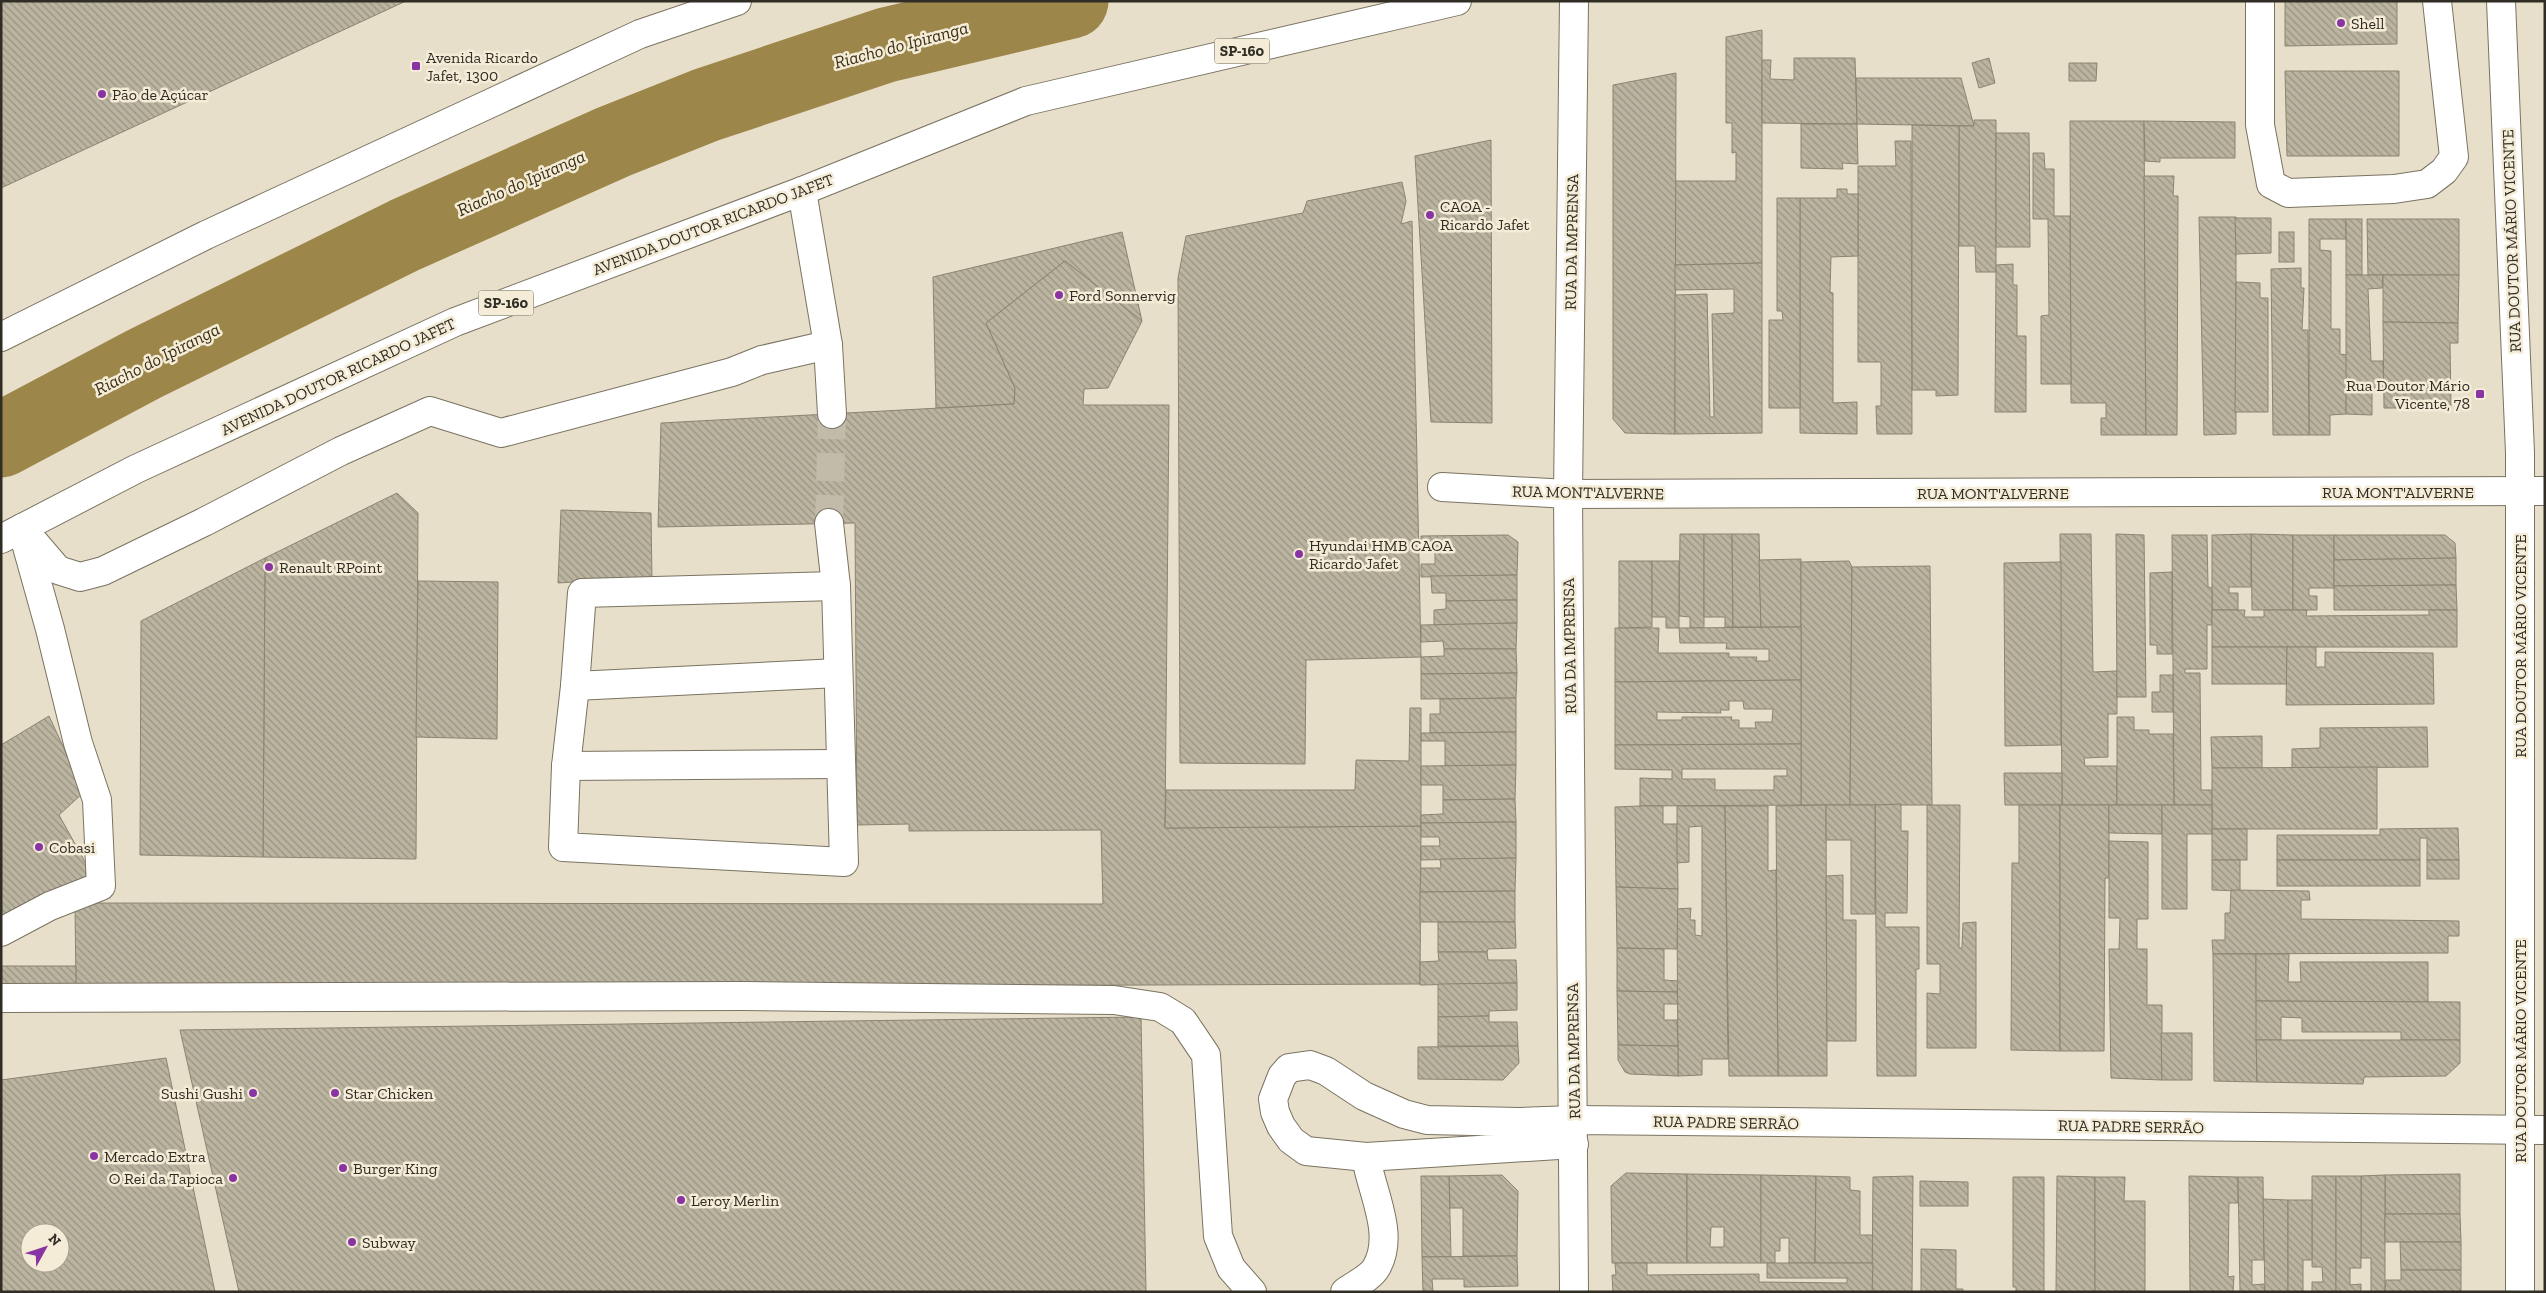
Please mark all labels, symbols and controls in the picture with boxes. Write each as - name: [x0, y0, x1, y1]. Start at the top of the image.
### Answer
- place label: Shell: [2351, 14, 2385, 33]
- water label: Riacho do Ipiranga: [832, 17, 970, 73]
- marker: Shell: [2335, 17, 2347, 29]
- road number: SP-160: [1214, 38, 1270, 64]
- place label: Avenida Ricardo Jafet, 1300: [426, 48, 538, 85]
- marker: Avenida Ricardo Jafet, 1300: [410, 60, 422, 72]
- place label: Pão de Açúcar: [112, 85, 209, 104]
- marker: Pão de Açúcar: [96, 88, 108, 100]
- street label: RUA DOUTOR MÁRIO VICENTE: [2498, 129, 2525, 353]
- water label: Riacho do Ipiranga: [454, 145, 588, 221]
- street label: AVENIDA DOUTOR RICARDO JAFET: [590, 170, 836, 279]
- street label: RUA DA IMPRENSA: [1561, 173, 1582, 310]
- place label: CAOA - Ricardo Jafet: [1440, 197, 1530, 234]
- marker: CAOA - Ricardo Jafet: [1424, 209, 1436, 221]
- place label: Ford Sonnervig: [1069, 286, 1176, 305]
- marker: Ford Sonnervig: [1053, 289, 1065, 301]
- road number: SP-160: [478, 290, 534, 316]
- street label: AVENIDA DOUTOR RICARDO JAFET: [218, 314, 458, 439]
- water label: Riacho do Ipiranga: [91, 318, 223, 400]
- place label: Rua Doutor Mário Vicente, 78: [2346, 376, 2470, 413]
- marker: Rua Doutor Mário Vicente, 78: [2474, 388, 2486, 400]
- street label: RUA MONT'ALVERNE: [1512, 482, 1664, 503]
- street label: RUA MONT'ALVERNE: [2322, 483, 2474, 502]
- street label: RUA MONT'ALVERNE: [1917, 484, 2069, 503]
- street label: RUA DOUTOR MÁRIO VICENTE: [2511, 534, 2530, 758]
- place label: Hyundai HMB CAOA Ricardo Jafet: [1309, 536, 1453, 573]
- marker: Hyundai HMB CAOA Ricardo Jafet: [1293, 548, 1305, 560]
- place label: Renault RPoint: [279, 558, 382, 577]
- marker: Renault RPoint: [263, 561, 275, 573]
- street label: RUA DA IMPRENSA: [1559, 577, 1580, 714]
- place label: Cobasi: [49, 838, 96, 857]
- marker: Cobasi: [33, 841, 45, 853]
- street label: RUA DOUTOR MÁRIO VICENTE: [2511, 939, 2530, 1163]
- street label: RUA DA IMPRENSA: [1563, 982, 1584, 1119]
- place label: Sushi Gushi: [161, 1084, 244, 1103]
- place label: Star Chicken: [345, 1084, 434, 1103]
- marker: Sushi Gushi: [247, 1087, 259, 1099]
- marker: Star Chicken: [329, 1087, 341, 1099]
- street label: RUA PADRE SERRÃO: [1653, 1112, 1799, 1133]
- street label: RUA PADRE SERRÃO: [2058, 1116, 2204, 1137]
- place label: Mercado Extra: [104, 1147, 206, 1166]
- marker: Mercado Extra: [88, 1150, 100, 1162]
- place label: Burger King: [353, 1159, 438, 1178]
- marker: Burger King: [337, 1162, 349, 1174]
- place label: O Rei da Tapioca: [109, 1169, 223, 1188]
- marker: O Rei da Tapioca: [227, 1172, 239, 1184]
- place label: Leroy Merlin: [691, 1191, 780, 1210]
- marker: Leroy Merlin: [675, 1194, 687, 1206]
- north arrow: [20, 1223, 70, 1273]
- text: N: [45, 1230, 65, 1250]
- place label: Subway: [362, 1233, 417, 1252]
- marker: Subway: [346, 1236, 358, 1248]

